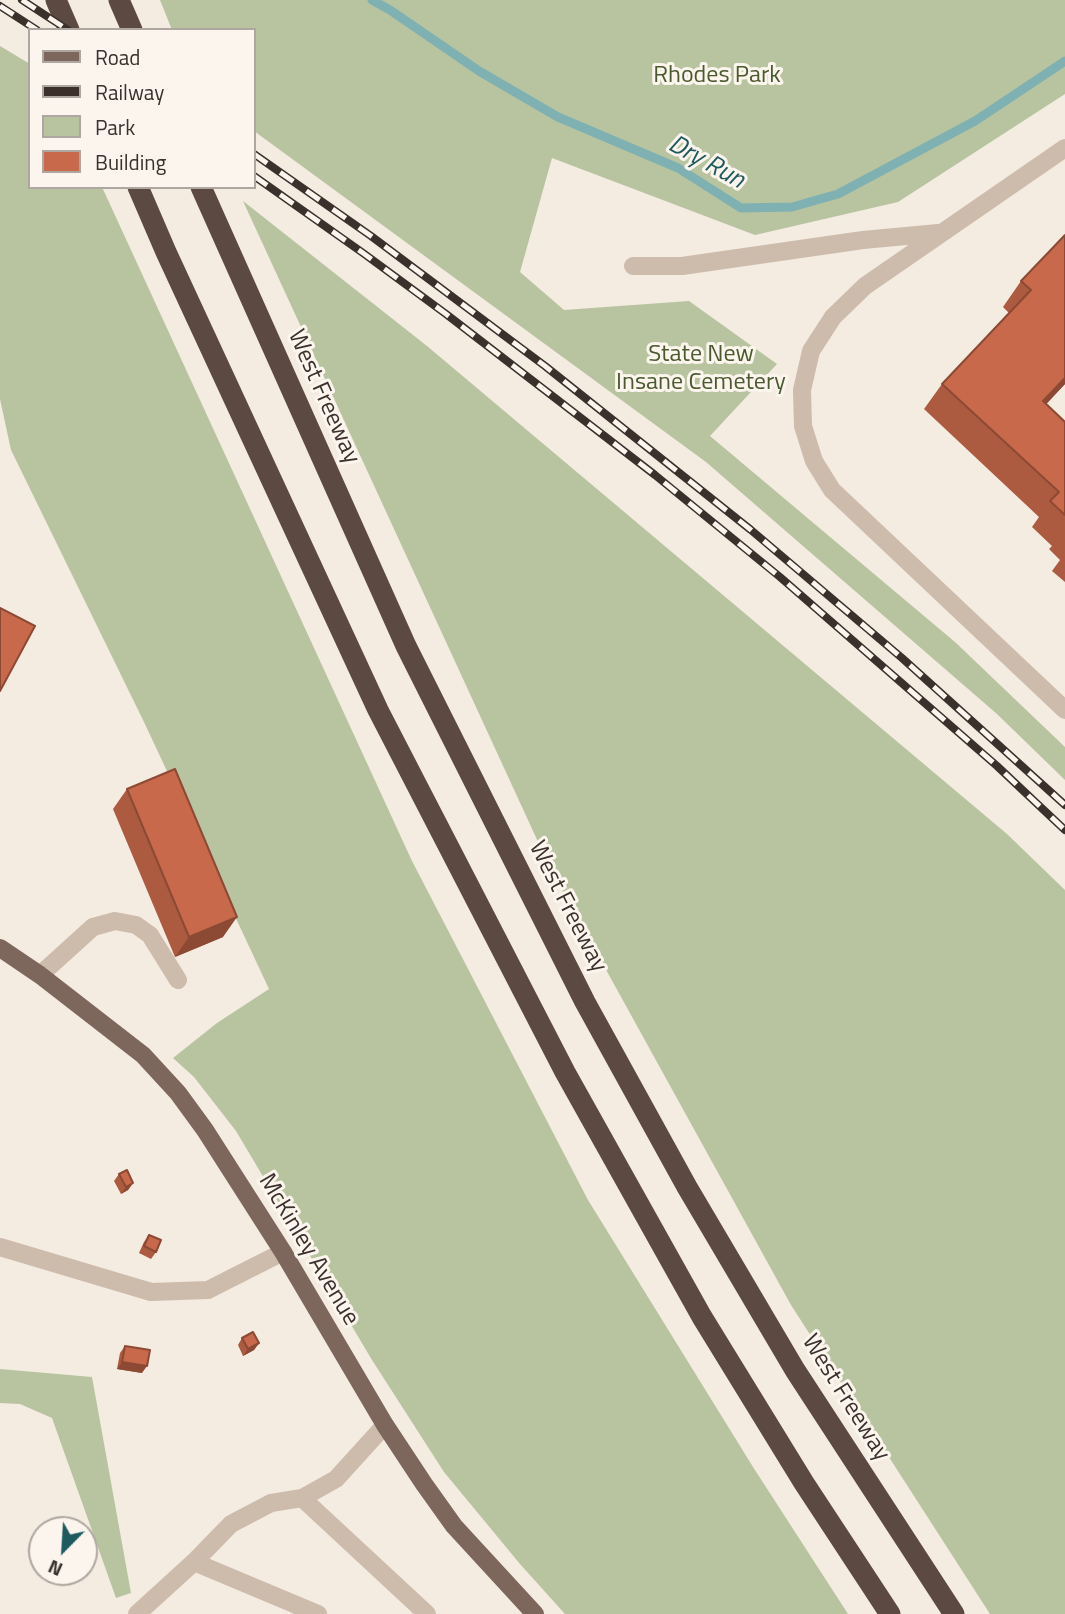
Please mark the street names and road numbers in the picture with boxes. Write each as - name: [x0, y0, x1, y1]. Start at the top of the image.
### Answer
- street label: West Freeway: [281, 325, 365, 469]
- street label: West Freeway: [522, 836, 612, 978]
- street label: McKinley Avenue: [251, 1169, 365, 1331]
- street label: West Freeway: [795, 1329, 895, 1467]

